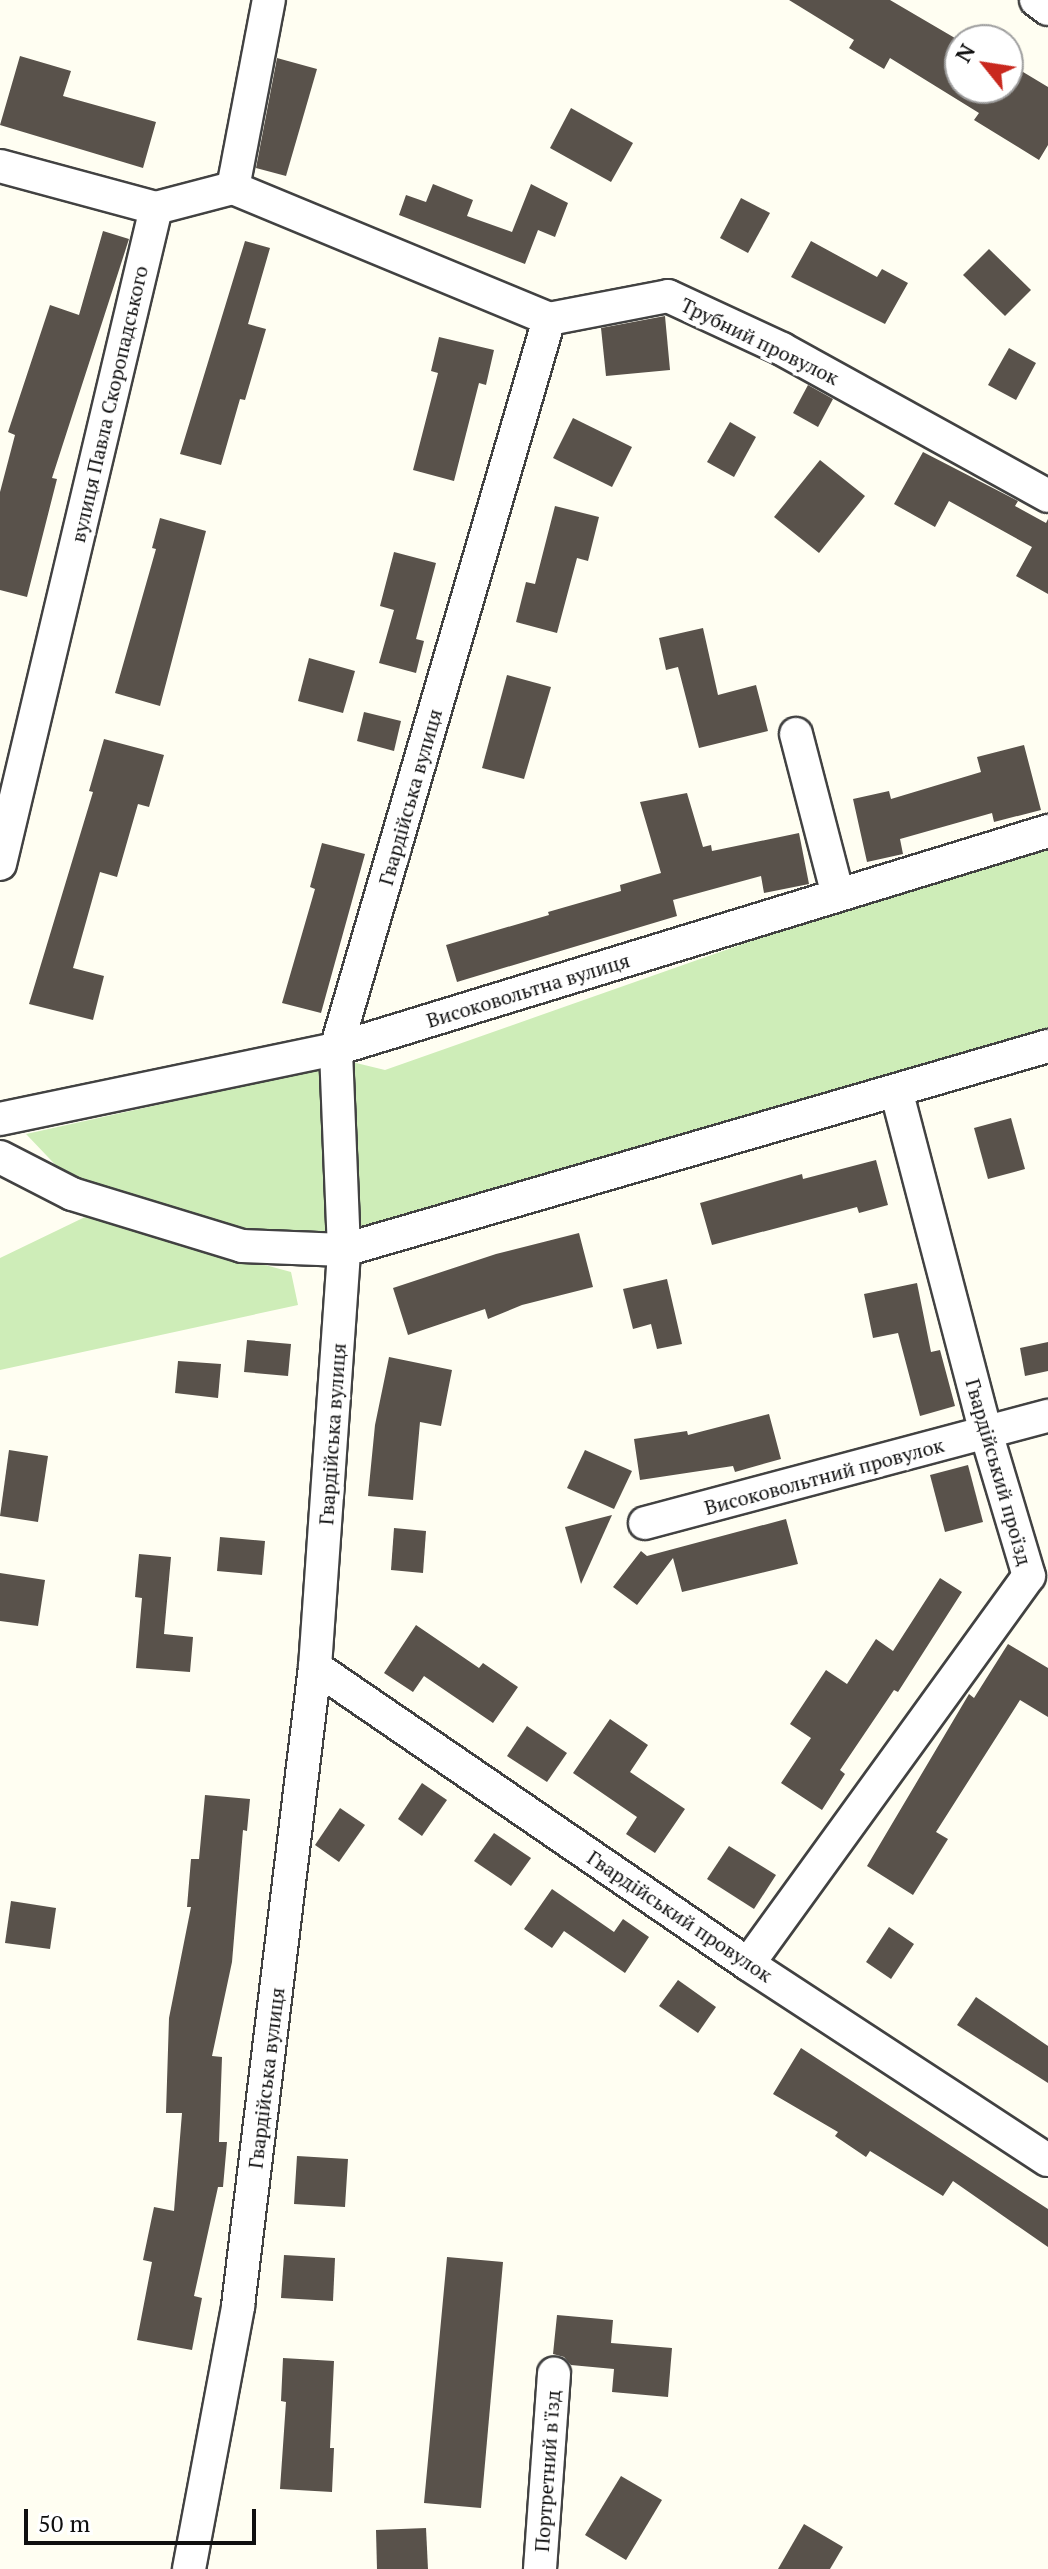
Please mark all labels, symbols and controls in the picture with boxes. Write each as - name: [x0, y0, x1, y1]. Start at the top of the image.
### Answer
- north arrow: [944, 24, 1024, 104]
- text: N: [948, 38, 981, 67]
- street label: вулиця Павла Скоропадського: [65, 263, 153, 545]
- street label: Трубний провулок: [677, 292, 843, 390]
- street label: Гвардійська вулиця: [373, 706, 447, 888]
- street label: Високовольтна вулиця: [424, 948, 632, 1032]
- street label: Гвардійська вулиця: [314, 1342, 350, 1526]
- street label: Гвардійський проїзд: [961, 1376, 1037, 1568]
- street label: Високовольтний провулок: [702, 1432, 946, 1520]
- street label: Гвардійський провулок: [583, 1845, 777, 1987]
- street label: Гвардійська вулиця: [243, 1986, 289, 2170]
- street label: Портретний в'їзд: [529, 2389, 565, 2553]
- scale bar: [28, 2493, 260, 2543]
- text: 50 m: [38, 2507, 90, 2539]

